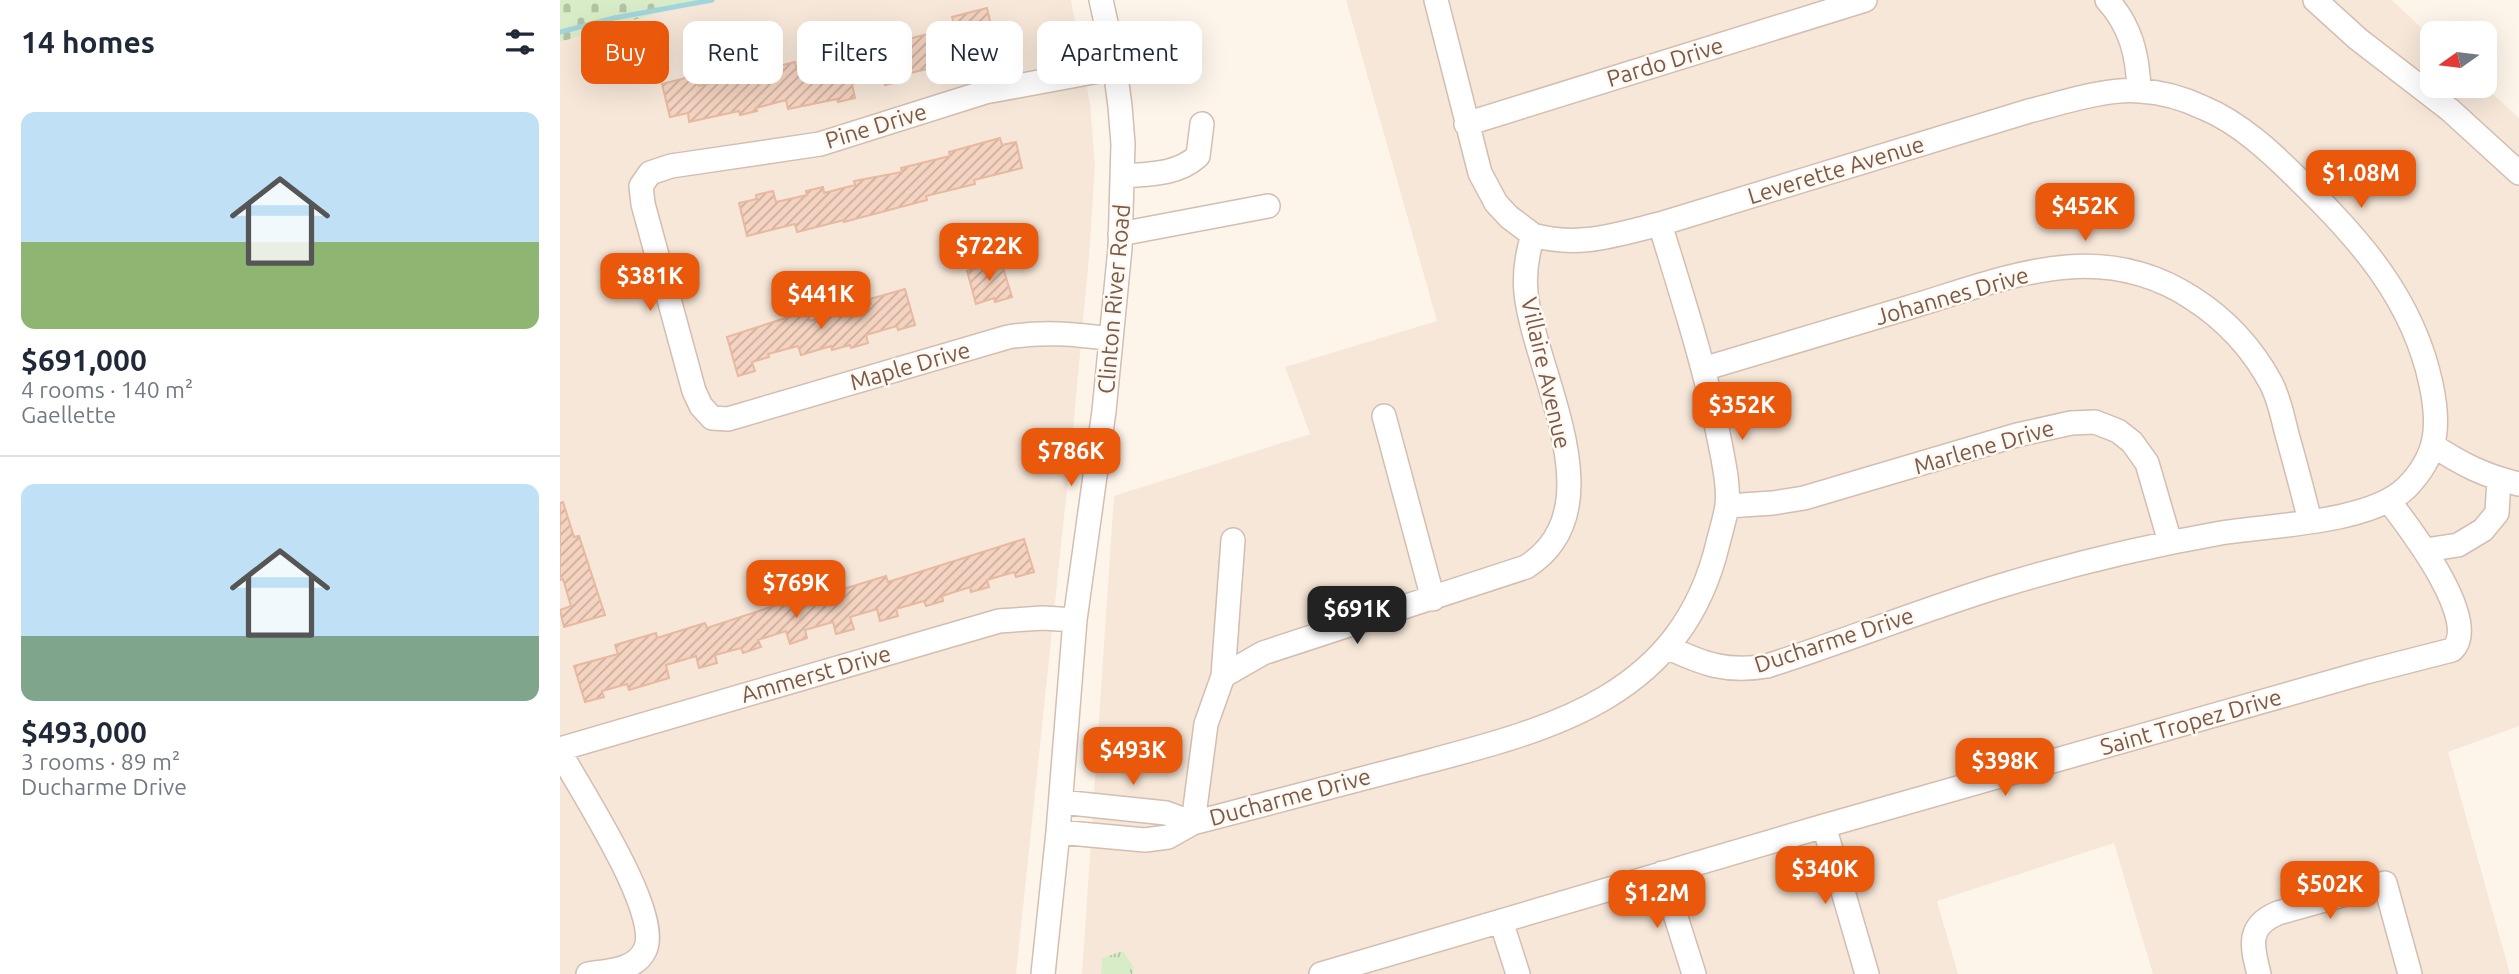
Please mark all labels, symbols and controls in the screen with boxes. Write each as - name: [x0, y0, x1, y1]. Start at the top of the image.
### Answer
- chip: Buy: [581, 21, 669, 84]
- chip: Rent: [683, 21, 783, 84]
- chip: Filters: [797, 21, 912, 84]
- chip: New: [926, 21, 1023, 84]
- chip: Apartment: [1037, 21, 1202, 84]
- north arrow: [2420, 21, 2497, 98]
- map controls: [2420, 21, 2497, 98]
- icon: filters: [501, 23, 539, 61]
- text: 14 homes: [21, 25, 155, 59]
- street label: Pardo Drive: [1604, 32, 1726, 91]
- street label: Pine Drive: [822, 98, 930, 153]
- street label: Leverette Avenue: [1745, 131, 1927, 208]
- pin: $1.08M: [2304, 150, 2418, 210]
- icon: home: [217, 158, 343, 284]
- text: $1.08M: [2322, 160, 2400, 185]
- pin: $452K: [2036, 184, 2134, 243]
- text: $452K: [2051, 193, 2119, 218]
- street label: Clinton River Road: [1093, 203, 1134, 395]
- pin: $722K: [940, 224, 1038, 283]
- text: $722K: [955, 233, 1023, 258]
- pin: $381K: [601, 254, 699, 313]
- street label: Johannes Drive: [1872, 262, 2031, 329]
- text: $381K: [616, 263, 684, 288]
- pin: $441K: [772, 272, 870, 331]
- text: $441K: [787, 281, 855, 306]
- street label: Villaire Avenue: [1517, 295, 1576, 451]
- street label: Maple Drive: [847, 336, 973, 395]
- text: $691,000: [21, 343, 147, 377]
- text: 4 rooms · 140 m²: [21, 377, 193, 402]
- pin: $352K: [1693, 382, 1791, 442]
- text: $352K: [1708, 392, 1776, 417]
- text: Gaellette: [21, 402, 116, 427]
- street label: Marlene Drive: [1911, 415, 2057, 478]
- pin: $786K: [1022, 428, 1120, 488]
- text: $786K: [1037, 438, 1105, 463]
- icon: home: [217, 530, 343, 656]
- pin: $769K: [747, 560, 845, 620]
- text: $769K: [762, 570, 830, 595]
- pin: $691K: [1308, 586, 1406, 646]
- text: $691K: [1323, 596, 1391, 621]
- street label: Ducharme Drive: [1751, 602, 1917, 677]
- street label: Ammerst Drive: [738, 640, 894, 707]
- street label: Saint Tropez Drive: [2097, 684, 2284, 759]
- text: $493,000: [21, 715, 147, 749]
- pin: $493K: [1084, 728, 1182, 787]
- text: $493K: [1099, 737, 1167, 762]
- pin: $398K: [1956, 738, 2054, 798]
- text: $398K: [1971, 748, 2039, 773]
- text: 3 rooms · 89 m²: [21, 749, 180, 774]
- street label: Ducharme Drive: [1206, 763, 1373, 830]
- text: Ducharme Drive: [21, 774, 187, 799]
- pin: $340K: [1776, 846, 1874, 906]
- text: $340K: [1791, 856, 1859, 881]
- pin: $502K: [2281, 862, 2379, 921]
- pin: $1.2M: [1608, 870, 1706, 930]
- text: $502K: [2296, 871, 2364, 896]
- text: $1.2M: [1624, 880, 1690, 905]

